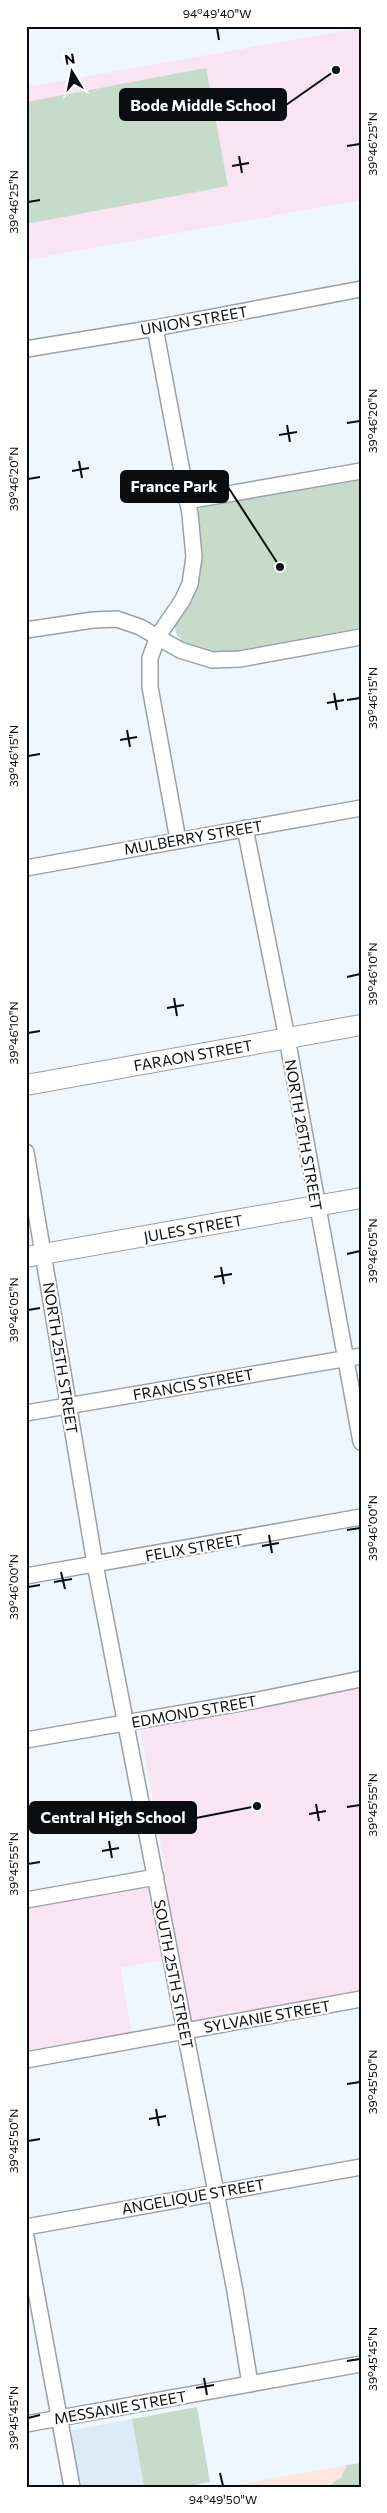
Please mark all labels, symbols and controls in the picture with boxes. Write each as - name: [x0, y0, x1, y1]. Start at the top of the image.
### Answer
- text: 94°49'40"W: [183, 6, 251, 20]
- north arrow: [48, 48, 98, 98]
- text: N: [63, 49, 76, 68]
- callout: Bode Middle School: [120, 89, 286, 120]
- text: Bode Middle School: [130, 95, 276, 114]
- text: 39°46'25"N: [365, 112, 379, 176]
- text: 39°46'25"N: [6, 170, 20, 234]
- street label: UNION STREET: [139, 302, 249, 338]
- text: 39°46'20"N: [365, 389, 379, 453]
- text: 39°46'20"N: [6, 447, 20, 511]
- callout: France Park: [121, 471, 228, 502]
- text: France Park: [130, 476, 218, 495]
- text: 39°46'15"N: [365, 667, 379, 729]
- text: 39°46'15"N: [6, 725, 20, 787]
- street label: MULBERRY STREET: [122, 816, 264, 858]
- text: 39°46'10"N: [365, 942, 379, 1006]
- text: 39°46'10"N: [6, 1001, 20, 1065]
- street label: FARAON STREET: [132, 1036, 254, 1074]
- street label: NORTH 26TH STREET: [282, 1058, 326, 1212]
- street label: JULES STREET: [142, 1210, 244, 1246]
- text: 39°46'05"N: [365, 1219, 379, 1283]
- text: 39°46'05"N: [6, 1278, 20, 1342]
- street label: NORTH 25TH STREET: [40, 1281, 82, 1435]
- street label: FRANCIS STREET: [131, 1364, 255, 1403]
- text: 39°46'00"N: [365, 1495, 379, 1561]
- street label: FELIX STREET: [144, 1529, 245, 1564]
- text: 39°46'00"N: [6, 1554, 20, 1620]
- street label: EDMOND STREET: [130, 1691, 258, 1731]
- text: 39°45'55"N: [365, 1773, 379, 1837]
- callout: Central High School: [30, 1802, 196, 1833]
- text: Central High School: [40, 1807, 186, 1826]
- text: 39°45'55"N: [6, 1832, 20, 1896]
- street label: SOUTH 25TH STREET: [151, 1898, 197, 2051]
- street label: SYLVANIE STREET: [202, 1996, 332, 2036]
- text: 39°45'50"N: [365, 2050, 379, 2114]
- text: 39°45'50"N: [6, 2109, 20, 2173]
- street label: ANGELIQUE STREET: [120, 2174, 266, 2217]
- text: 39°45'45"N: [365, 2327, 379, 2391]
- text: 39°45'45"N: [6, 2386, 20, 2450]
- street label: MESSANIE STREET: [52, 2386, 188, 2428]
- text: 94°49'50"W: [189, 2492, 257, 2506]

